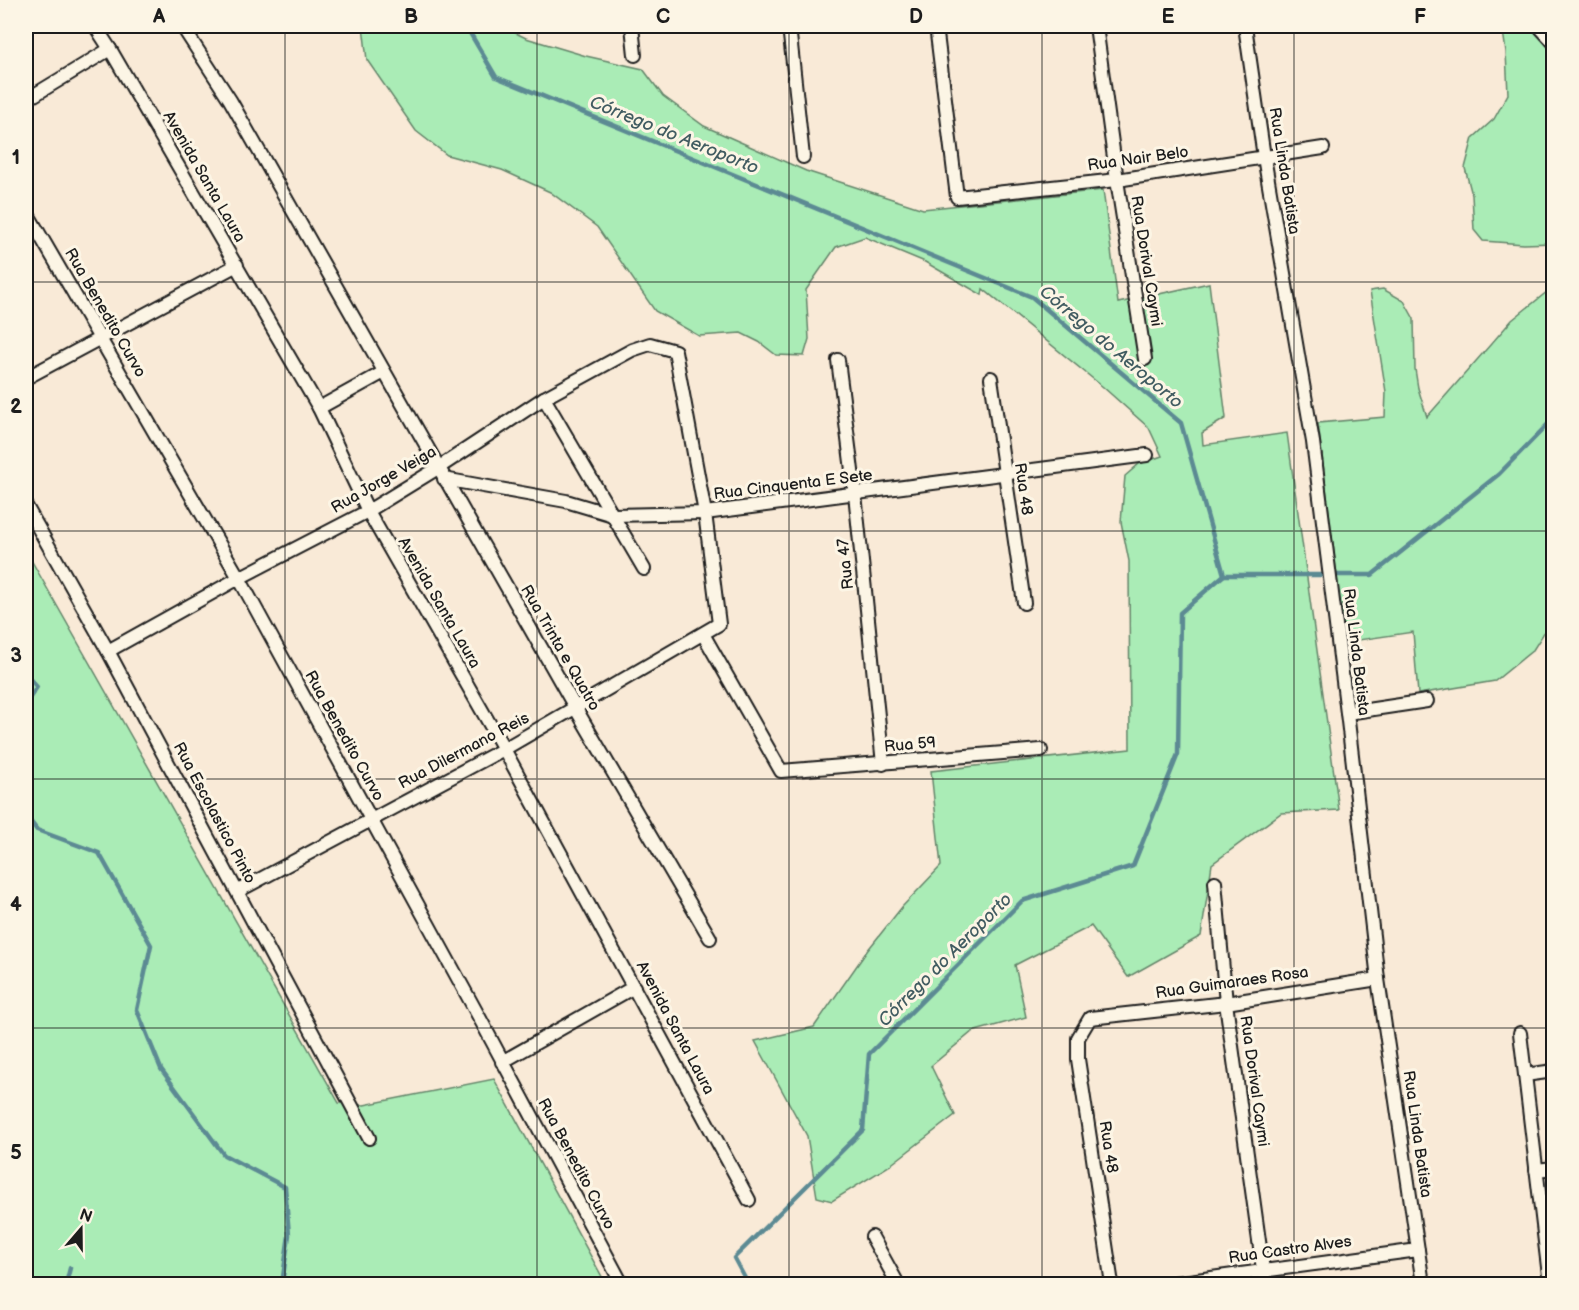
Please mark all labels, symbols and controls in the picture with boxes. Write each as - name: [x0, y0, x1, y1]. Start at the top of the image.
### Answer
- text: A: [152, 5, 166, 29]
- text: B: [404, 5, 418, 29]
- text: C: [656, 5, 670, 29]
- text: D: [909, 5, 923, 29]
- text: E: [1162, 5, 1175, 29]
- text: F: [1414, 5, 1426, 29]
- water label: Córrego do Aeroporto: [587, 92, 761, 178]
- street label: Rua Linda Batista: [1265, 106, 1303, 236]
- street label: Avenida Santa Laura: [159, 108, 249, 246]
- street label: Rua Nair Belo: [1086, 143, 1190, 175]
- text: 1: [12, 146, 20, 170]
- street label: Rua Dorival Caymi: [1126, 194, 1166, 328]
- street label: Rua Benedito Curvo: [60, 245, 150, 381]
- water label: Córrego do Aeroporto: [1035, 281, 1187, 413]
- text: 2: [10, 395, 22, 419]
- street label: Rua Jorge Veiga: [328, 442, 440, 518]
- street label: Rua 48: [1010, 462, 1036, 516]
- street label: Rua Cinquenta E Sete: [712, 466, 874, 504]
- street label: Avenida Santa Laura: [394, 534, 484, 672]
- street label: Rua 47: [834, 537, 858, 590]
- street label: Rua Trinta e Quatro: [516, 582, 604, 714]
- street label: Rua Linda Batista: [1339, 587, 1373, 717]
- text: 3: [10, 644, 22, 668]
- street label: Rua Benedito Curvo: [300, 668, 388, 804]
- street label: Rua Dilermano Reis: [396, 709, 533, 793]
- street label: Rua 59: [883, 733, 937, 757]
- street label: Rua Escolastico Pinto: [169, 739, 259, 887]
- water label: Córrego do Aeroporto: [874, 889, 1016, 1031]
- text: 4: [10, 893, 22, 917]
- street label: Avenida Santa Laura: [632, 958, 718, 1098]
- street label: Rua Guimaraes Rosa: [1154, 963, 1310, 1003]
- street label: Rua Dorival Caymi: [1235, 1014, 1273, 1148]
- street label: Rua Linda Batista: [1399, 1069, 1435, 1199]
- street label: Rua Benedito Curvo: [533, 1095, 619, 1233]
- street label: Rua 48: [1094, 1119, 1122, 1175]
- text: 5: [10, 1141, 22, 1165]
- north arrow: [51, 1199, 111, 1259]
- text: N: [77, 1205, 95, 1227]
- street label: Rua Castro Alves: [1227, 1232, 1353, 1268]

